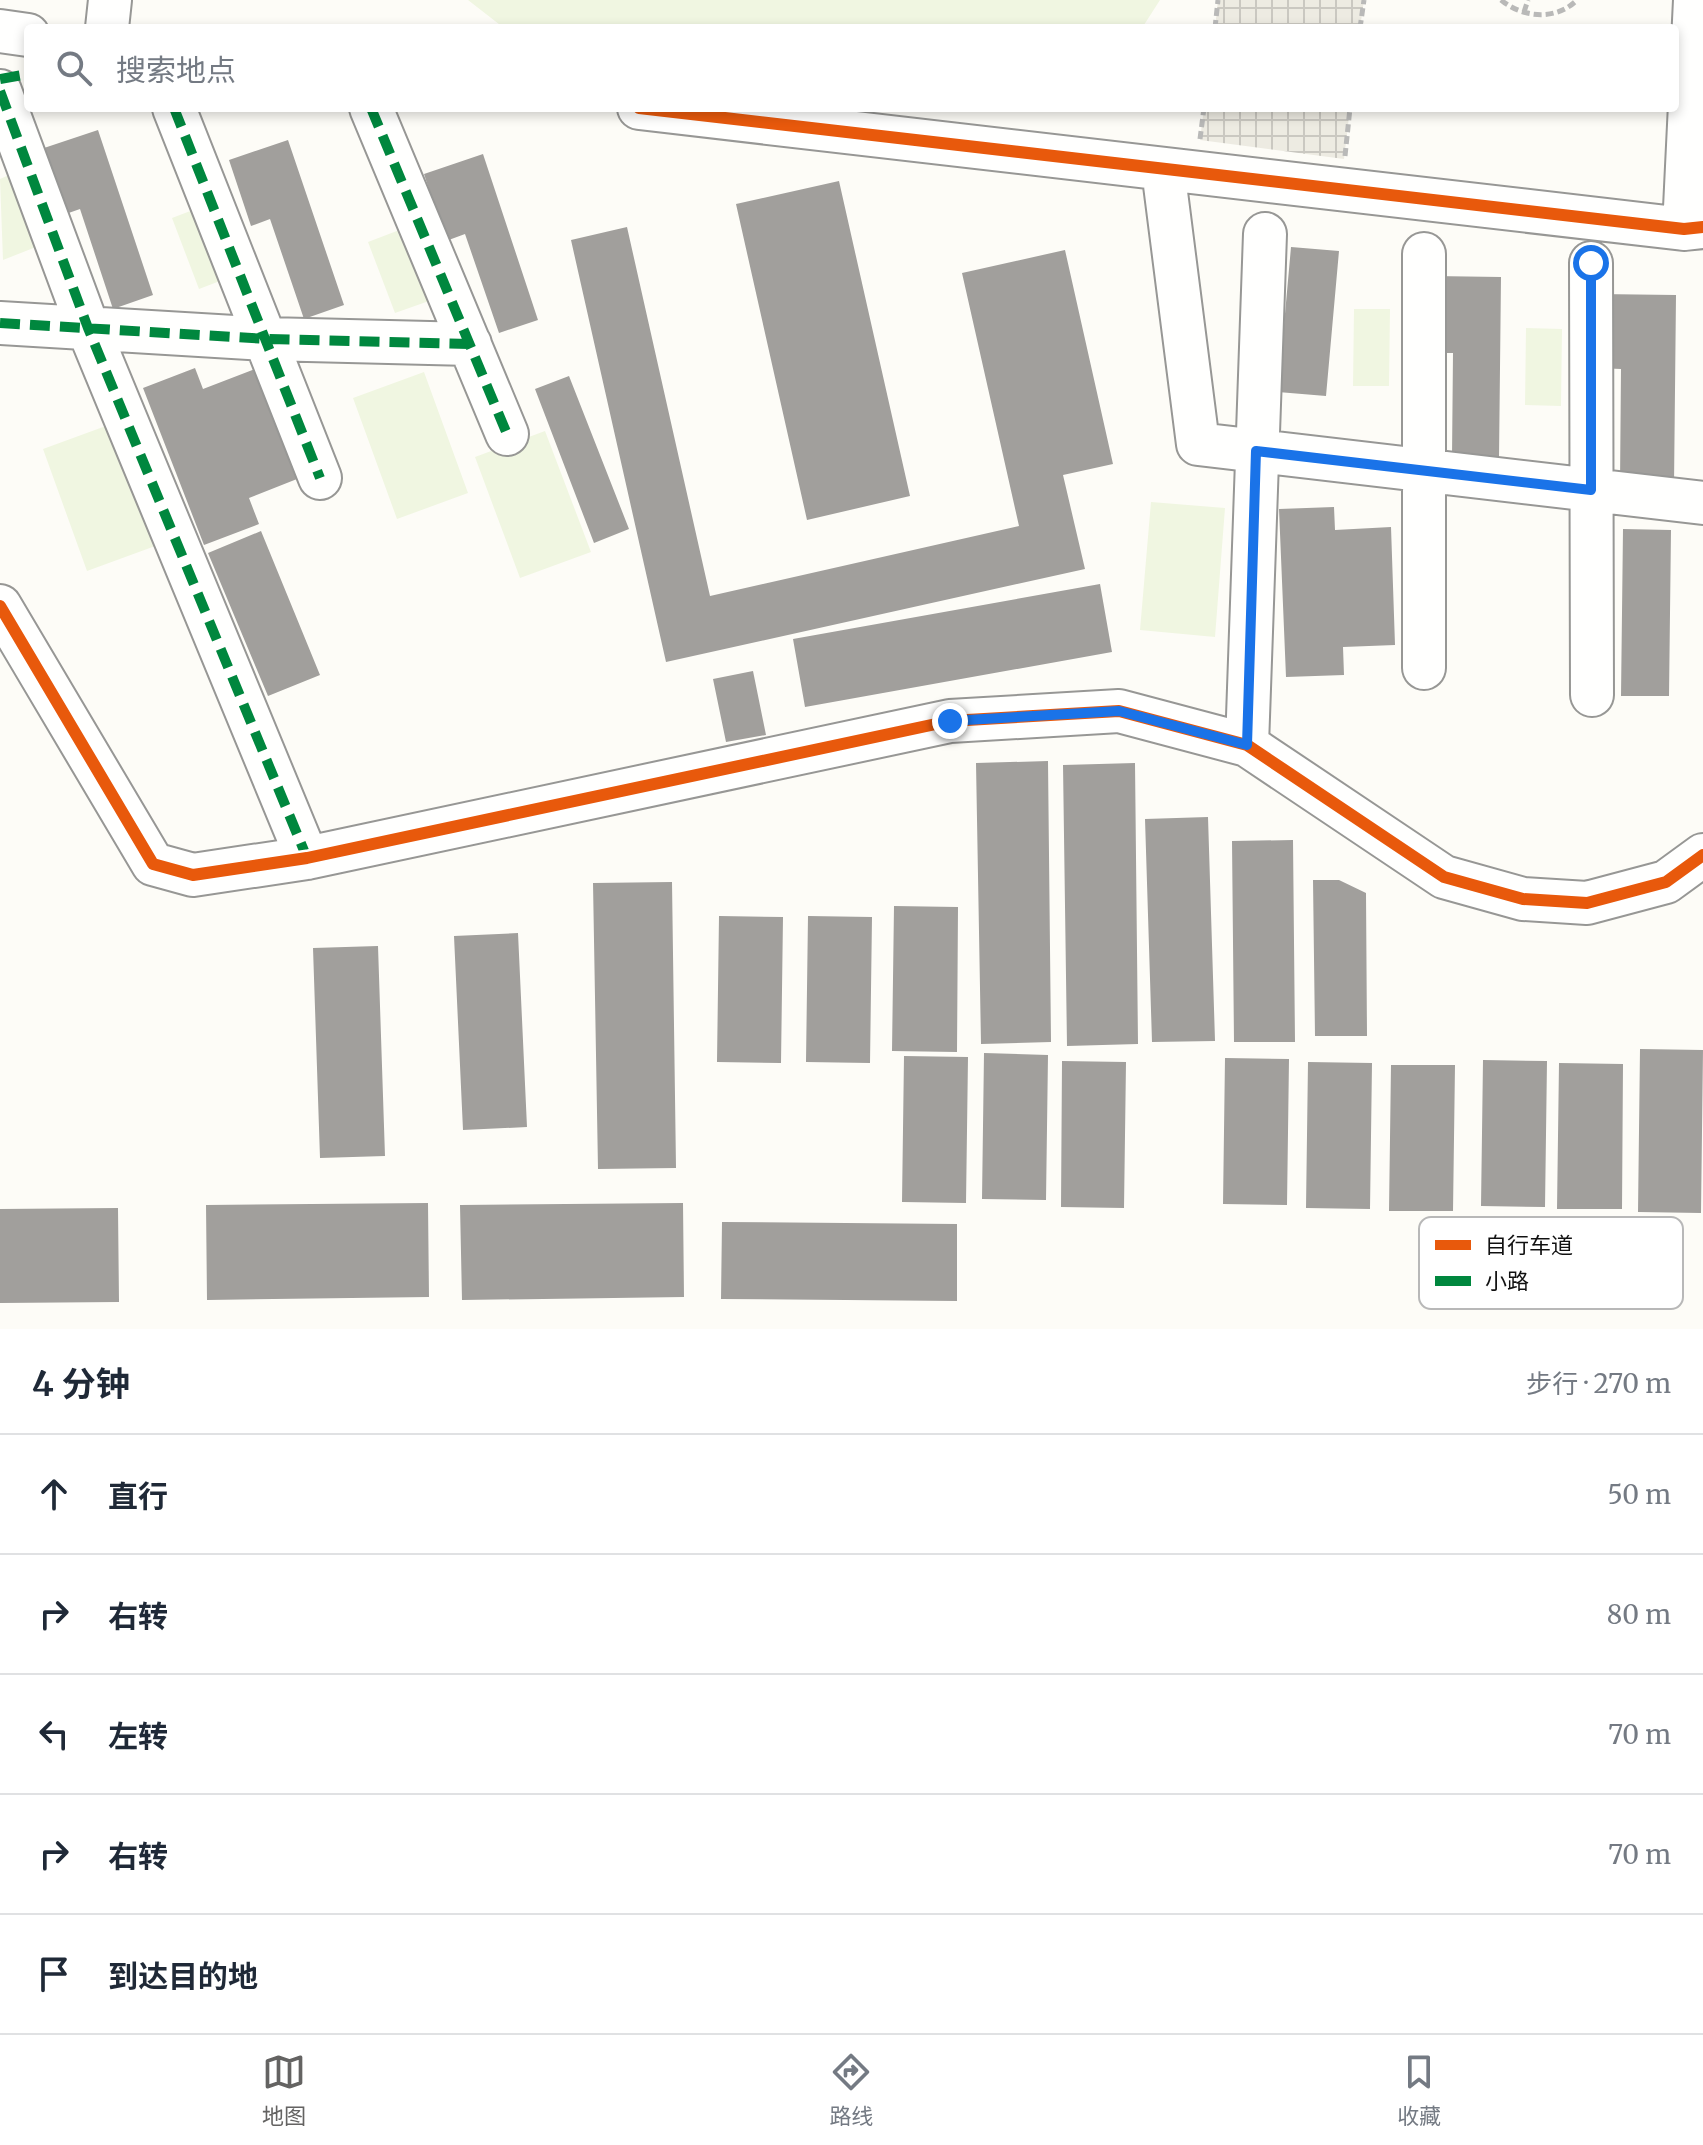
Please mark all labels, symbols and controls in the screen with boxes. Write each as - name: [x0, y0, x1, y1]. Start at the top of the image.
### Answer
- search box: [24, 24, 1679, 112]
- icon: search: [52, 46, 96, 90]
- text: 搜索地点: [116, 51, 236, 89]
- route start: [1573, 245, 1609, 281]
- route end: [932, 703, 968, 739]
- legend: [1419, 1217, 1683, 1309]
- text: 自行车道: [1485, 1231, 1573, 1259]
- text: 小路: [1485, 1267, 1529, 1295]
- text: 4 分钟: [32, 1363, 130, 1405]
- text: 步行 · 270 m: [1526, 1367, 1671, 1400]
- icon: ahead: [32, 1472, 76, 1516]
- text: 直行: [108, 1477, 168, 1515]
- text: 50 m: [1607, 1478, 1671, 1511]
- icon: right: [32, 1592, 76, 1636]
- text: 右转: [108, 1597, 168, 1635]
- text: 80 m: [1607, 1598, 1671, 1631]
- icon: left: [32, 1712, 76, 1756]
- text: 左转: [108, 1717, 168, 1755]
- text: 70 m: [1608, 1718, 1671, 1751]
- icon: right: [32, 1832, 76, 1876]
- text: 右转: [108, 1837, 168, 1875]
- text: 70 m: [1608, 1838, 1671, 1871]
- icon: arrive: [32, 1952, 76, 1996]
- text: 到达目的地: [108, 1957, 258, 1995]
- tab: 地图: [262, 2050, 306, 2130]
- tab: 路线: [829, 2050, 873, 2130]
- tab: 收藏: [1397, 2050, 1441, 2130]

